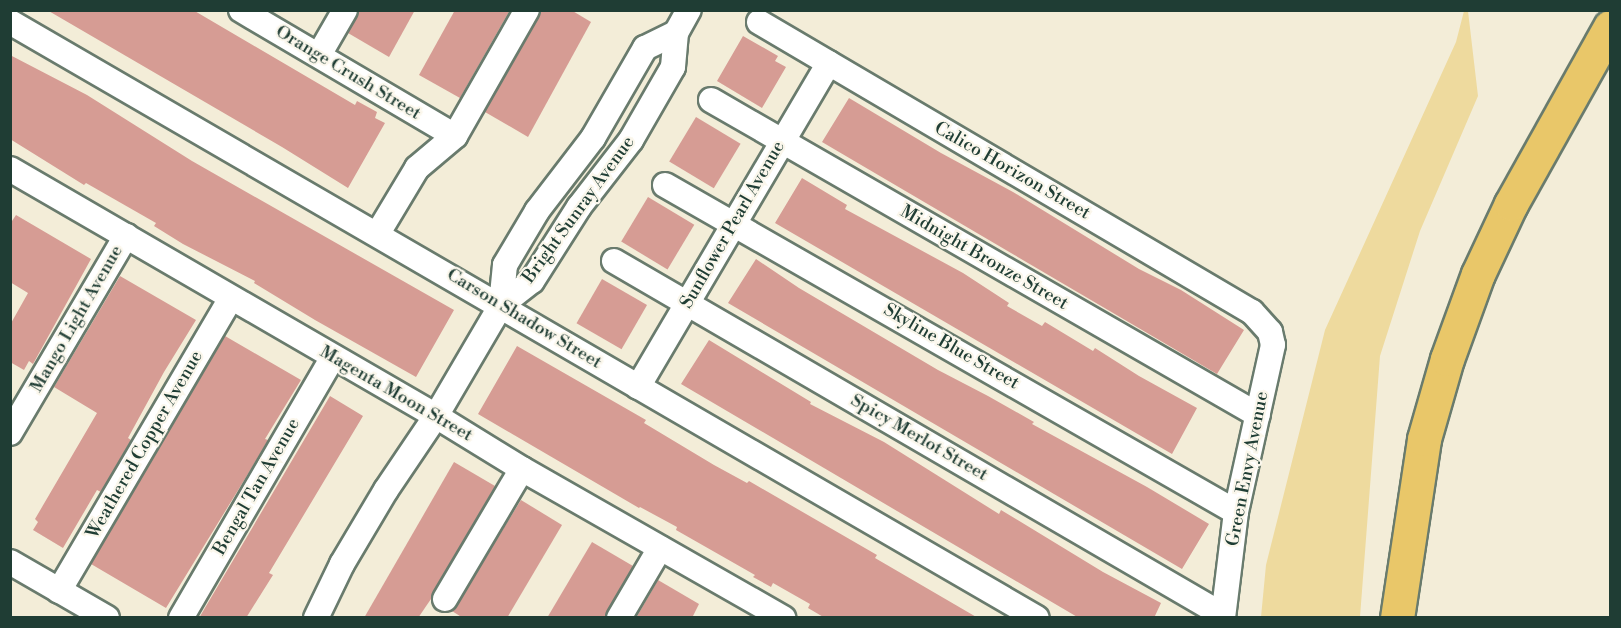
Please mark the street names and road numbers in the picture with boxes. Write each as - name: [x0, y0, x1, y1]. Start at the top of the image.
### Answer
- street label: Orange Crush Street: [271, 21, 425, 125]
- street label: Calico Horizon Street: [930, 118, 1094, 224]
- street label: Bright Sunray Avenue: [518, 132, 640, 288]
- street label: Sunflower Pearl Avenue: [676, 137, 790, 313]
- street label: Midnight Bronze Street: [896, 201, 1072, 315]
- street label: Mango Light Avenue: [26, 242, 128, 396]
- street label: Carson Shadow Street: [443, 264, 605, 374]
- street label: Skyline Blue Street: [879, 299, 1023, 395]
- street label: Magenta Moon Street: [316, 341, 476, 447]
- street label: Weathered Copper Avenue: [82, 347, 208, 543]
- street label: Spicy Merlot Street: [846, 390, 992, 486]
- street label: Green Envy Avenue: [1222, 390, 1274, 548]
- street label: Bengal Tan Avenue: [209, 415, 305, 559]

